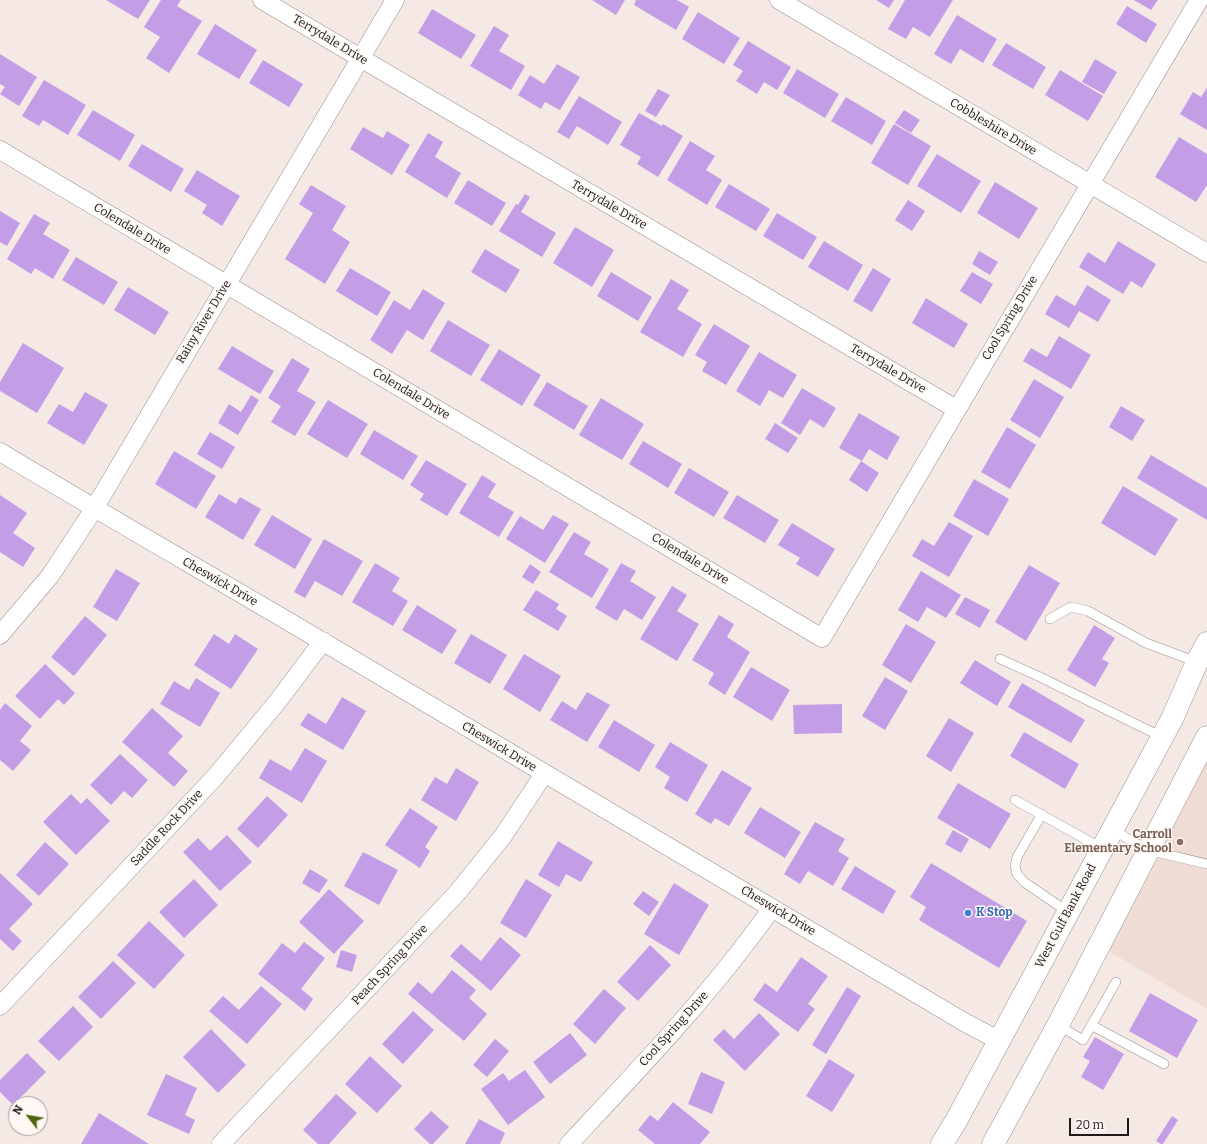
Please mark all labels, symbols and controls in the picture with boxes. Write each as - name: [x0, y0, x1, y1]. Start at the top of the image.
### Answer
- street label: Terrydale Drive: [290, 12, 370, 68]
- street label: Cobbleshire Drive: [947, 95, 1039, 159]
- street label: Terrydale Drive: [569, 177, 649, 233]
- street label: Colendale Drive: [91, 200, 173, 258]
- street label: Cool Spring Drive: [979, 273, 1041, 363]
- street label: Rainy River Drive: [173, 278, 235, 366]
- street label: Terrydale Drive: [848, 341, 928, 397]
- street label: Colendale Drive: [370, 365, 452, 423]
- street label: Colendale Drive: [649, 530, 731, 588]
- street label: Cheswick Drive: [180, 555, 260, 609]
- street label: Cheswick Drive: [459, 719, 539, 775]
- street label: Saddle Rock Drive: [128, 787, 206, 869]
- place label: Carroll Elementary School: [1064, 828, 1172, 856]
- marker: Carroll Elementary School: [1175, 837, 1185, 847]
- street label: West Gulf Bank Road: [1032, 862, 1100, 970]
- street label: Cheswick Drive: [738, 883, 818, 939]
- place label: K Stop: [976, 906, 1013, 920]
- marker: K Stop: [963, 908, 973, 918]
- street label: Peach Spring Drive: [349, 922, 431, 1008]
- street label: Cool Spring Drive: [637, 988, 711, 1070]
- north arrow: [8, 1096, 48, 1136]
- text: N: [10, 1103, 26, 1117]
- scale bar: [1071, 1110, 1131, 1136]
- text: 20 m: [1076, 1118, 1104, 1132]

